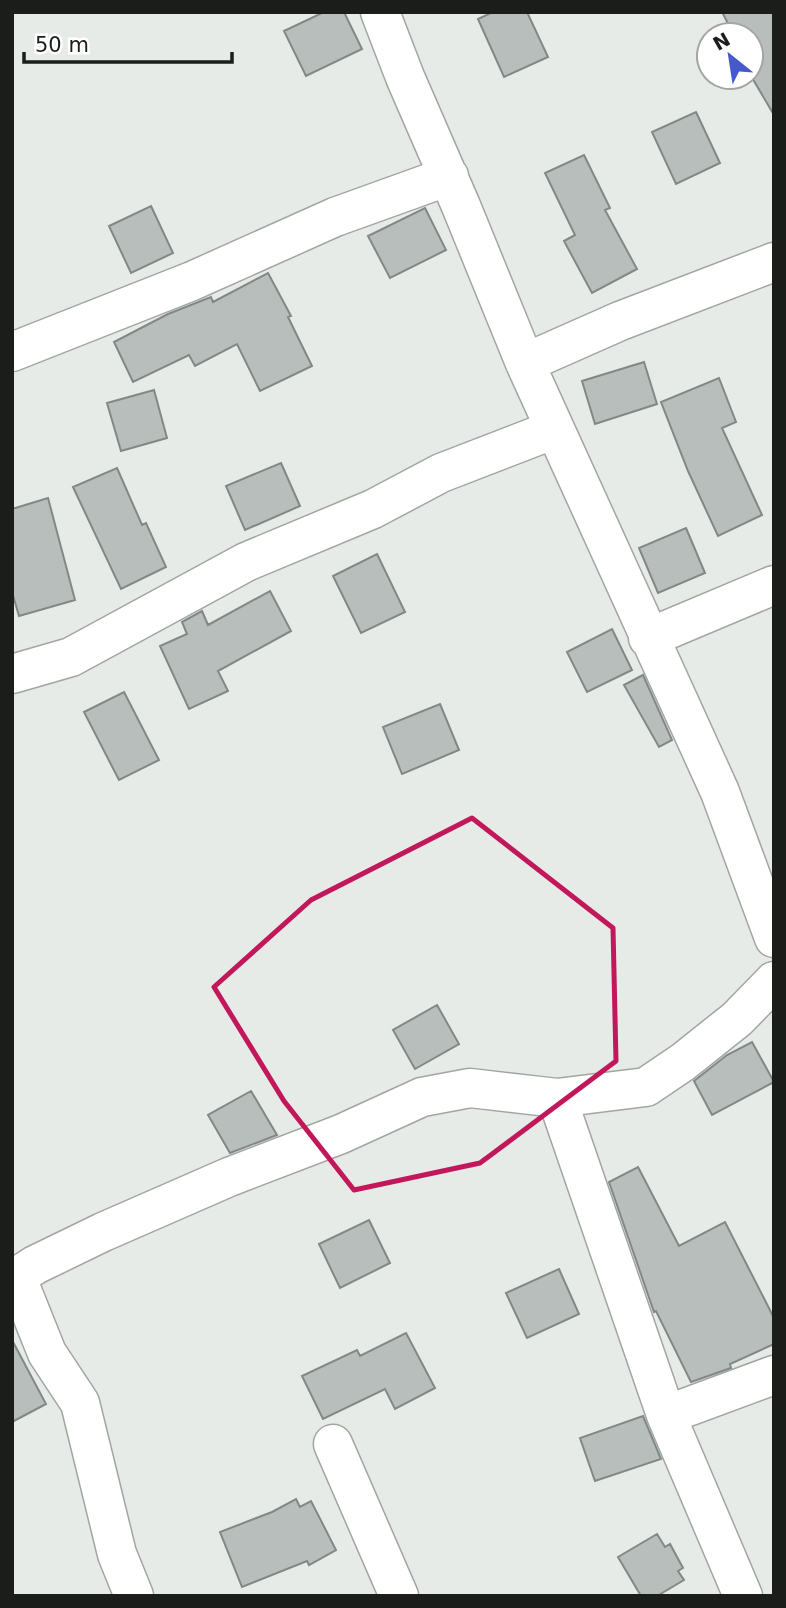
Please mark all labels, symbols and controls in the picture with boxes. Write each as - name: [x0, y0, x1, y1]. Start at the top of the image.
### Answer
- scale bar: [24, 21, 233, 65]
- north arrow: [695, 21, 765, 91]
- text: N: [709, 28, 734, 55]
- text: 50 m: [35, 33, 89, 57]

